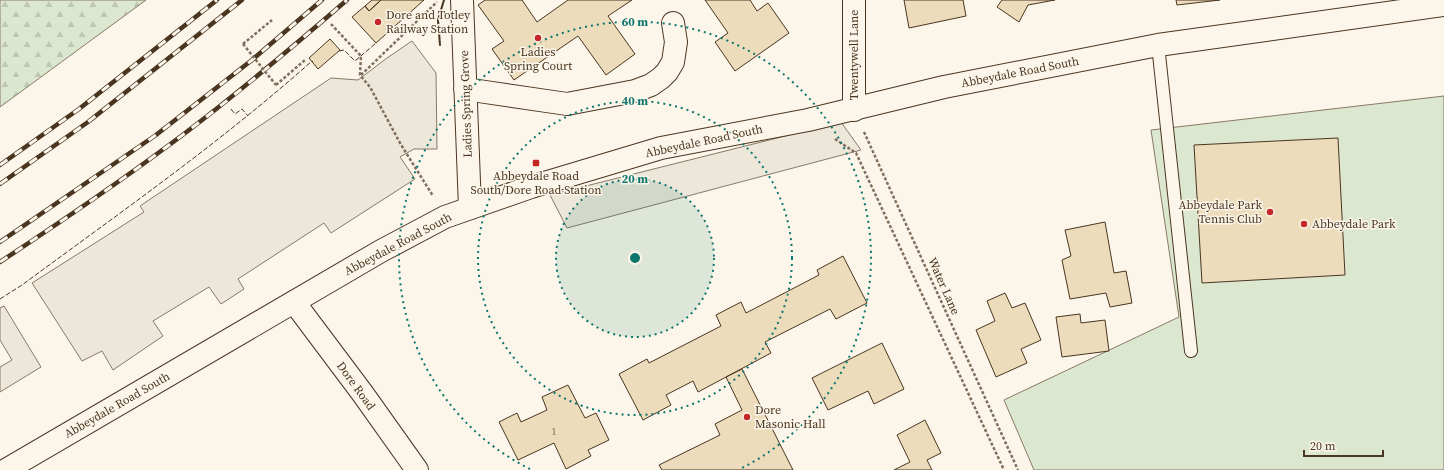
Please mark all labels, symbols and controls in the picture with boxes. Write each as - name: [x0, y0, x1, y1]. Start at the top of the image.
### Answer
- place label: Dore and Totley Railway Station: [386, 7, 471, 37]
- street label: Twentywell Lane: [846, 10, 862, 100]
- text: 60 m: [622, 14, 648, 30]
- marker: Dore and Totley Railway Station: [373, 17, 383, 27]
- marker: Ladies Spring Court: [533, 33, 543, 43]
- place label: Ladies Spring Court: [504, 44, 572, 74]
- street label: Ladies Spring Grove: [456, 50, 476, 158]
- street label: Abbeydale Road South: [960, 53, 1080, 91]
- text: 40 m: [622, 93, 648, 109]
- street label: Abbeydale Road South: [644, 121, 764, 161]
- marker: Abbeydale Road South/Dore Road Station: [531, 158, 541, 168]
- place label: Abbeydale Road South/Dore Road Station: [470, 168, 602, 198]
- text: 20 m: [622, 171, 648, 187]
- place label: Abbeydale Park Tennis Club: [1178, 197, 1262, 227]
- marker: Abbeydale Park Tennis Club: [1265, 207, 1275, 217]
- street label: Abbeydale Road South: [341, 209, 455, 279]
- place label: Abbeydale Park: [1312, 216, 1396, 232]
- marker: Abbeydale Park: [1299, 219, 1309, 229]
- centre of rings: [628, 251, 642, 265]
- street label: Water Lane: [924, 255, 964, 317]
- street label: Dore Road: [333, 359, 379, 414]
- street label: Abbeydale Road South: [61, 368, 173, 442]
- place label: Dore Masonic Hall: [755, 402, 826, 432]
- marker: Dore Masonic Hall: [742, 412, 752, 422]
- house number: 1: [552, 425, 557, 438]
- scale bar: [1304, 432, 1383, 458]
- text: 20 m: [1310, 438, 1336, 454]

